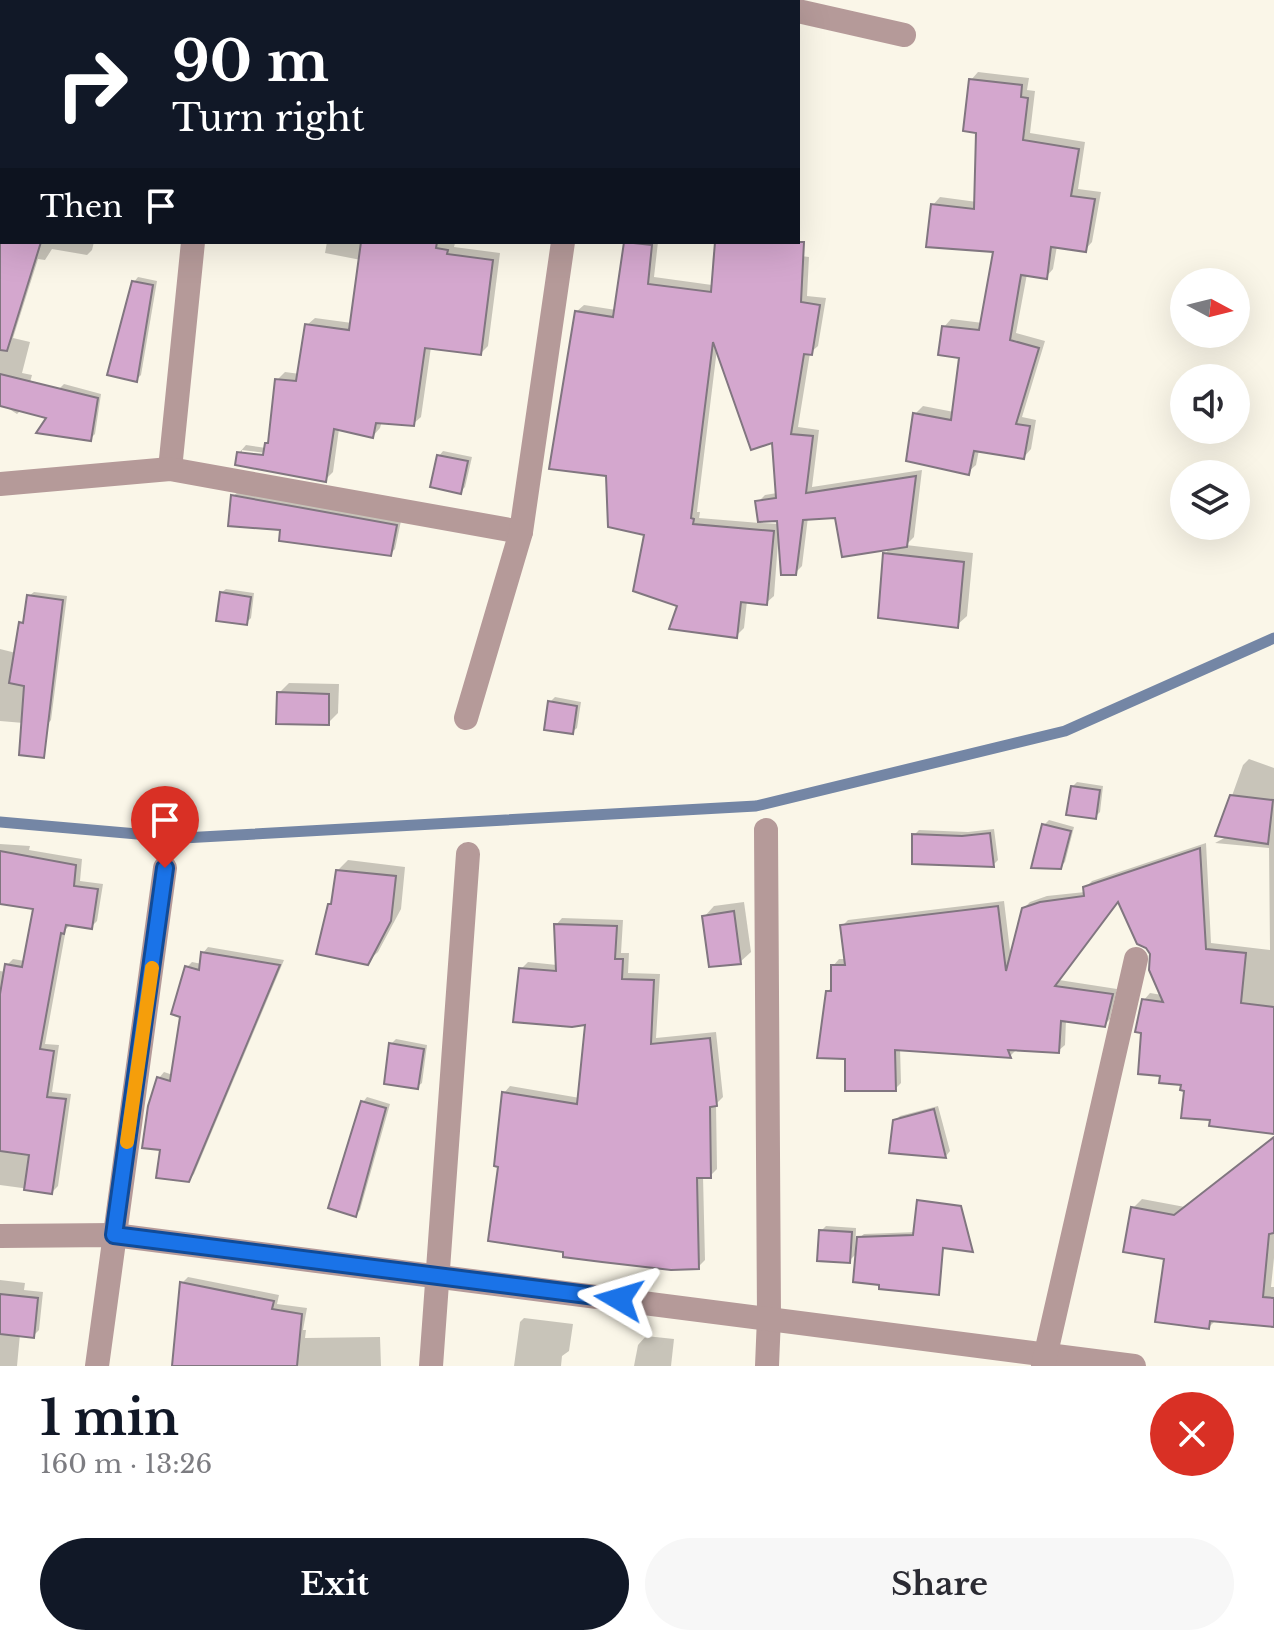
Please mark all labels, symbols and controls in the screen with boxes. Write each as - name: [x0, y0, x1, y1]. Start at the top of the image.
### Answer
- text: 90 m: [172, 27, 329, 96]
- icon: right: [40, 32, 144, 136]
- text: Turn right: [172, 96, 365, 141]
- icon: arrive: [139, 184, 183, 228]
- text: Then: [40, 188, 123, 225]
- north arrow: [1170, 268, 1250, 348]
- map controls: [1170, 268, 1250, 540]
- button: sound: [1170, 364, 1250, 444]
- button: layers: [1170, 460, 1250, 540]
- pin: [131, 786, 199, 868]
- icon: arrive: [143, 798, 187, 842]
- position arrow: [577, 1257, 661, 1341]
- text: 1 min: [40, 1388, 179, 1448]
- button: close: [1150, 1392, 1234, 1476]
- text: 160 m · 13:26: [40, 1448, 212, 1480]
- button: Exit: [40, 1538, 629, 1630]
- button: Share: [645, 1538, 1234, 1630]

